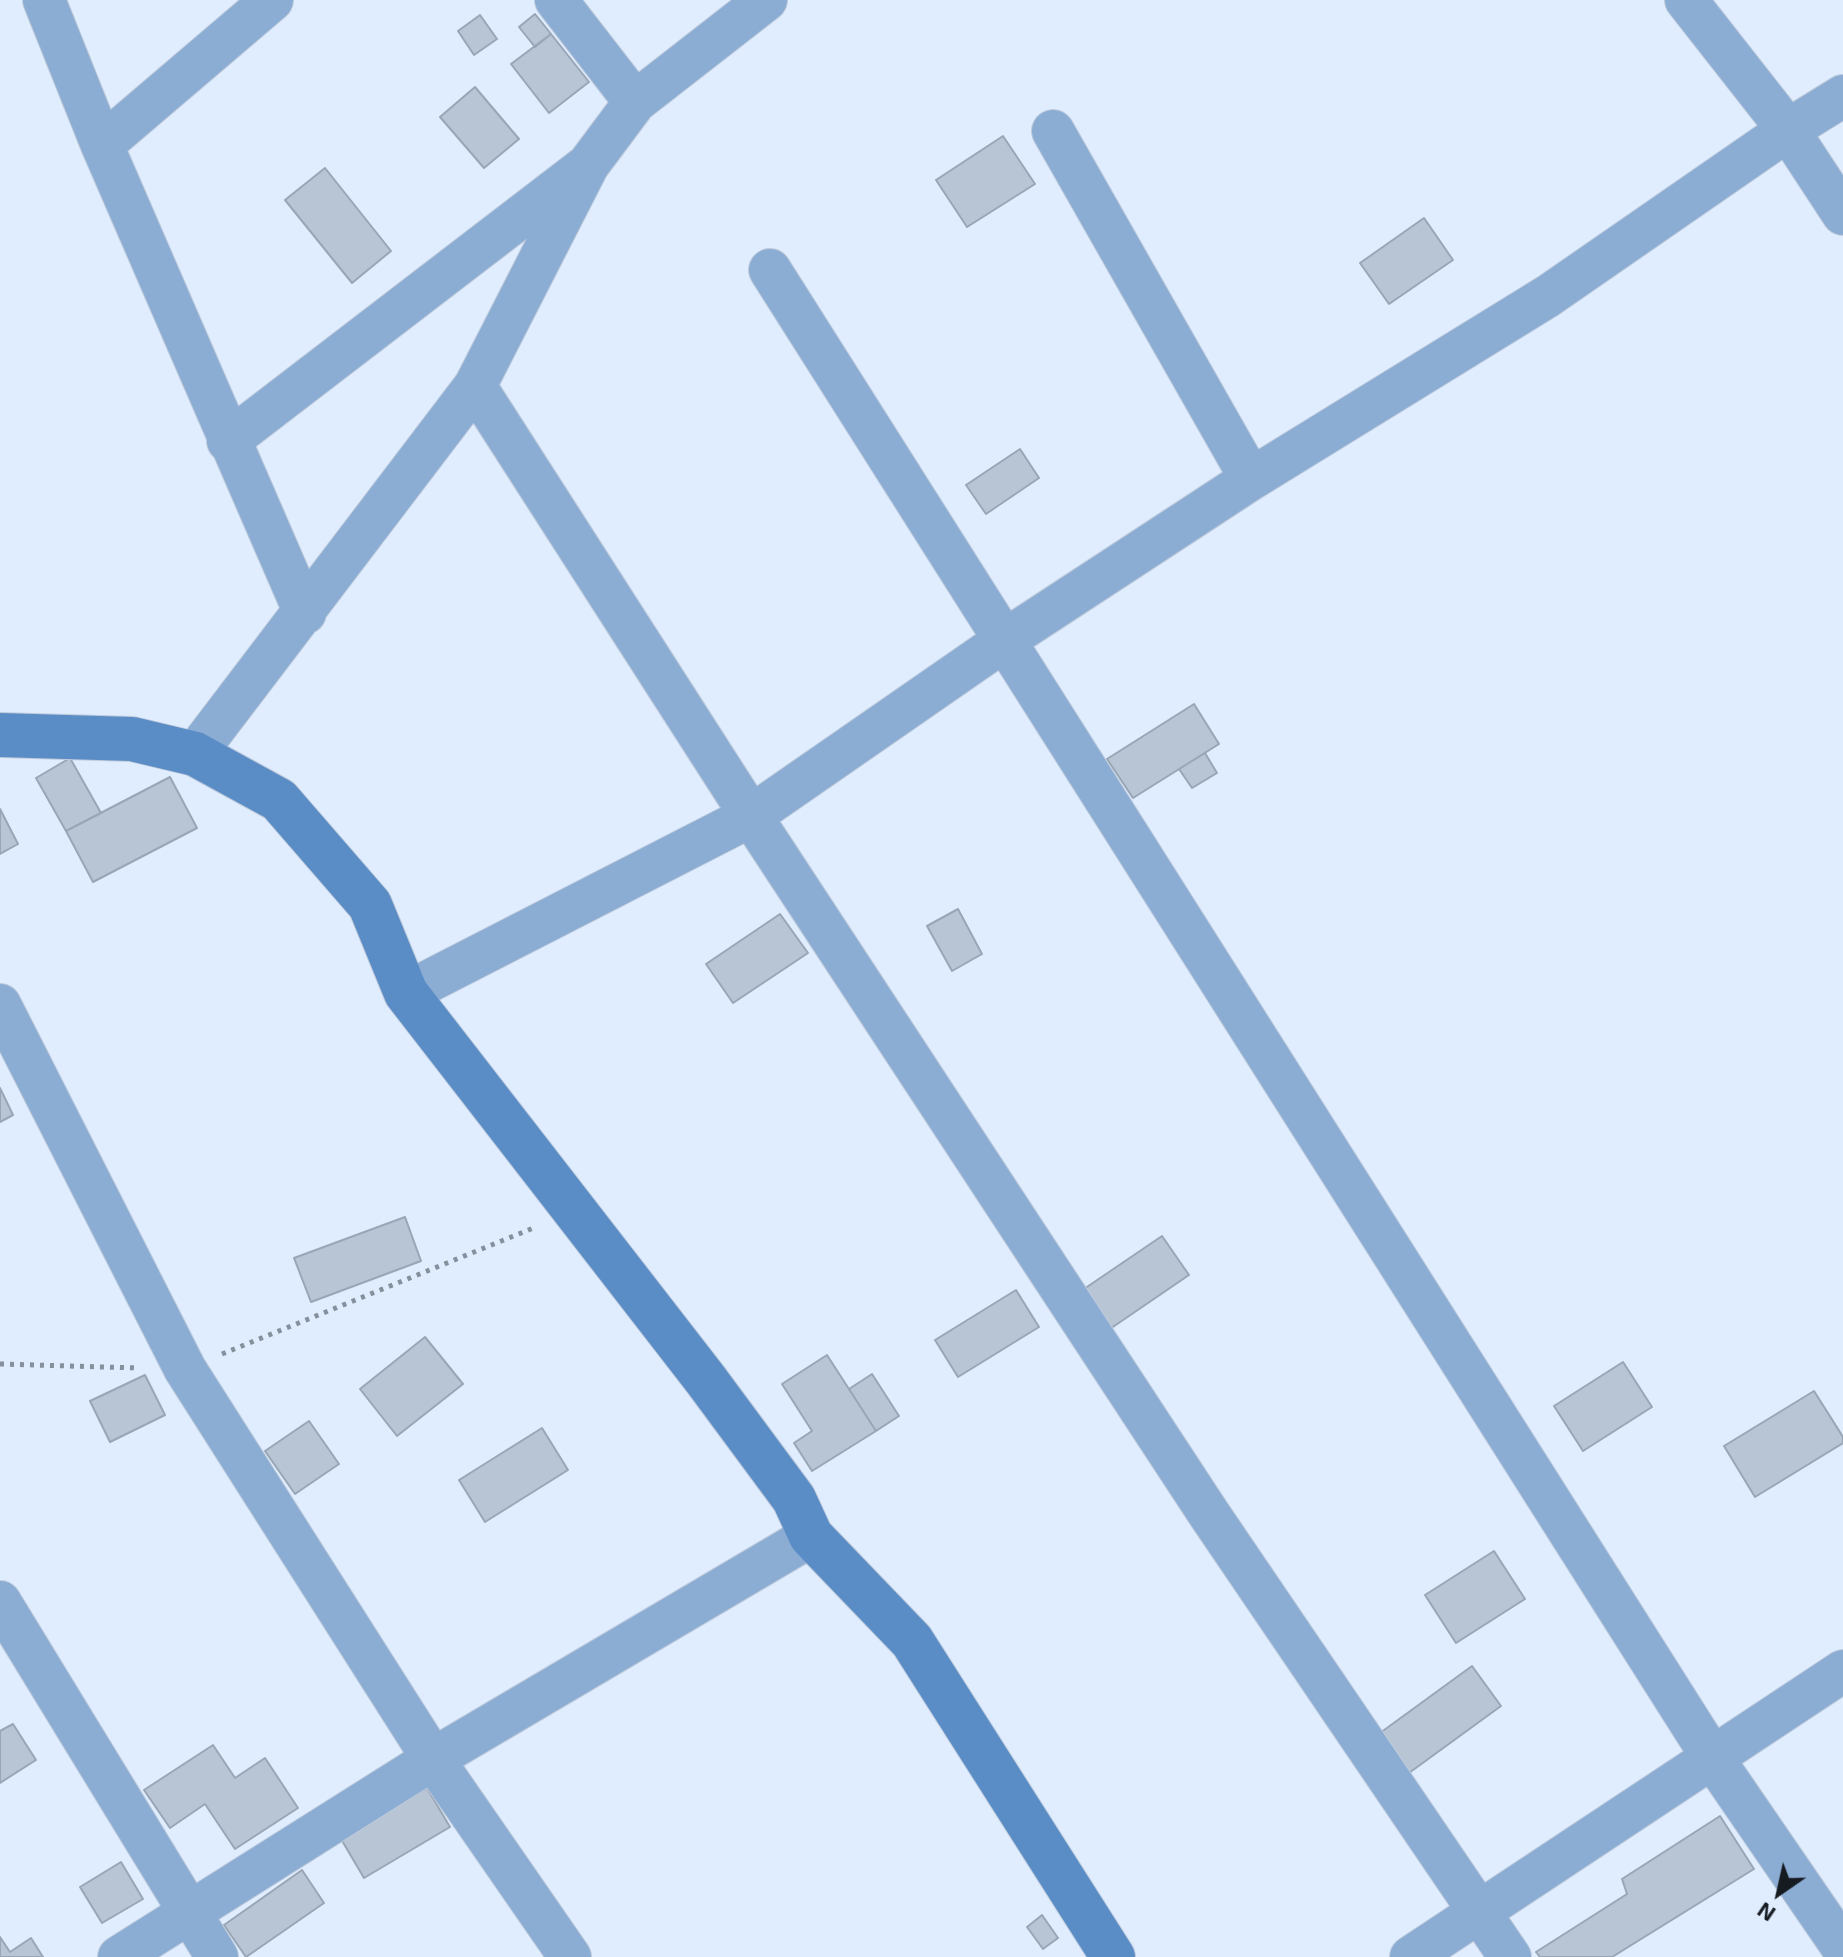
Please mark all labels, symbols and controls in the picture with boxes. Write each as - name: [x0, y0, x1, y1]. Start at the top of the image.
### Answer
- north arrow: [1739, 1853, 1819, 1933]
- text: N: [1752, 1898, 1779, 1928]

